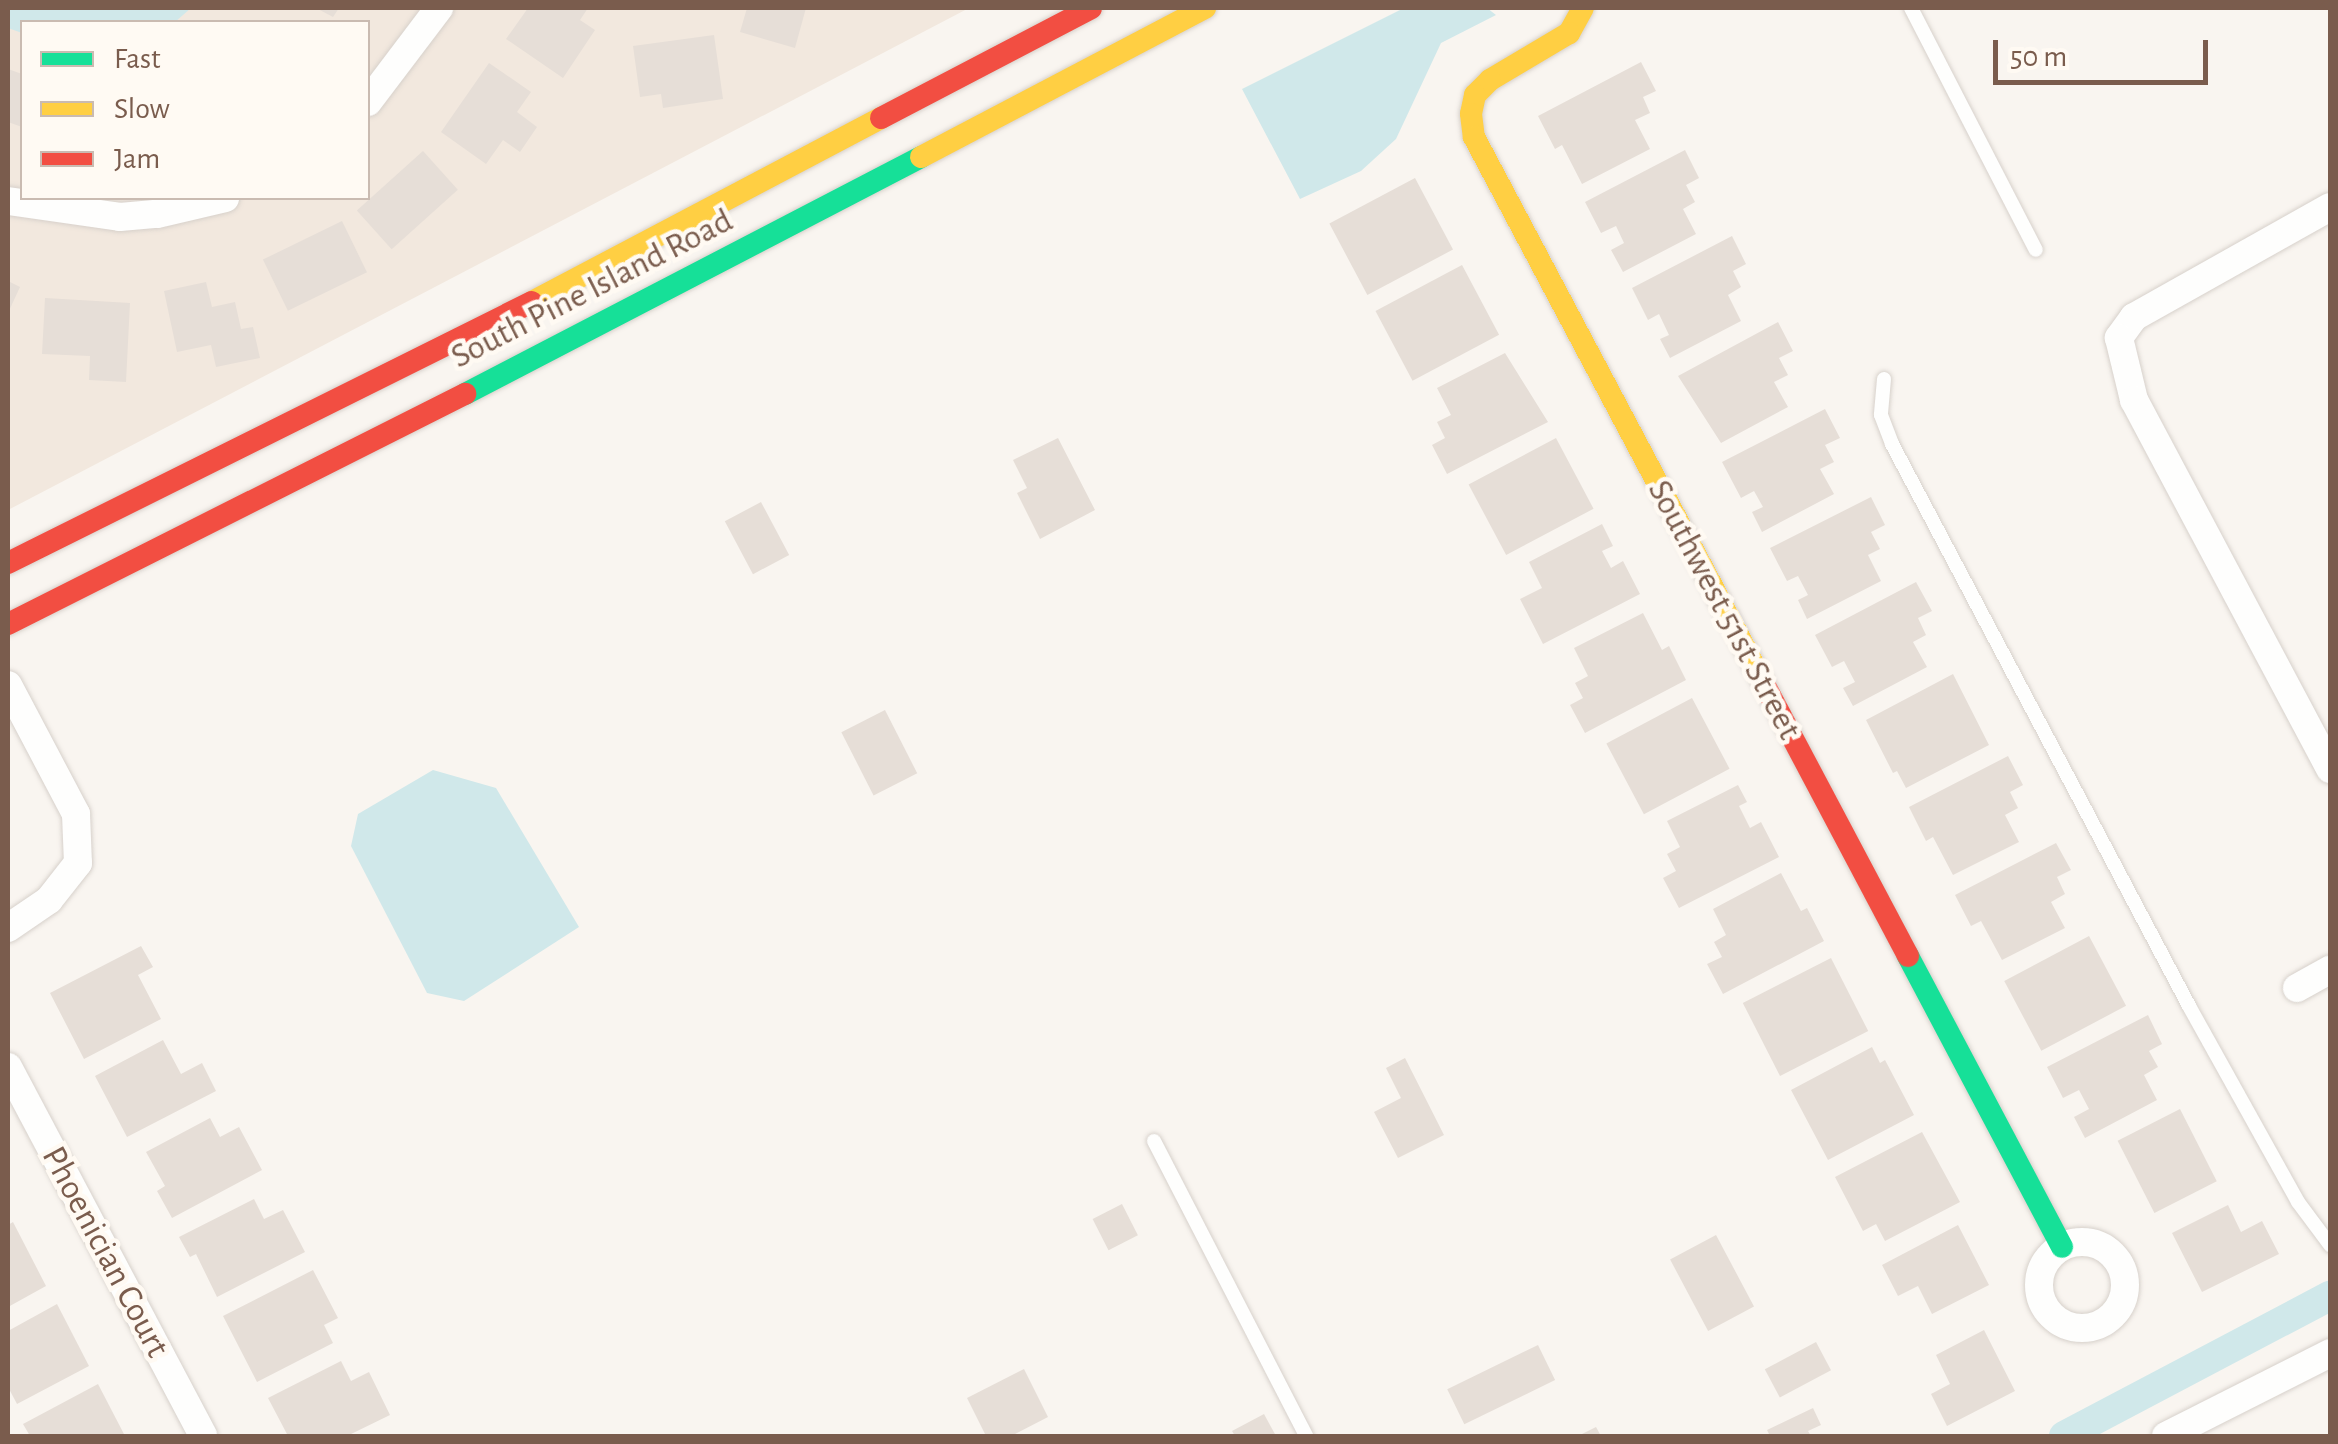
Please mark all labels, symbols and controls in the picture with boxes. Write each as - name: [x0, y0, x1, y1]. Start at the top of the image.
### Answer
- legend: [20, 20, 370, 200]
- scale bar: [1998, 20, 2213, 82]
- text: 50 m: [2010, 42, 2067, 72]
- text: Fast: [114, 44, 161, 74]
- text: Slow: [114, 94, 170, 124]
- text: Jam: [114, 144, 160, 174]
- street label: South Pine Island Road: [444, 200, 740, 378]
- street label: Southwest 51st Street: [1638, 473, 1810, 747]
- street label: Phoenician Court: [32, 1139, 178, 1365]

